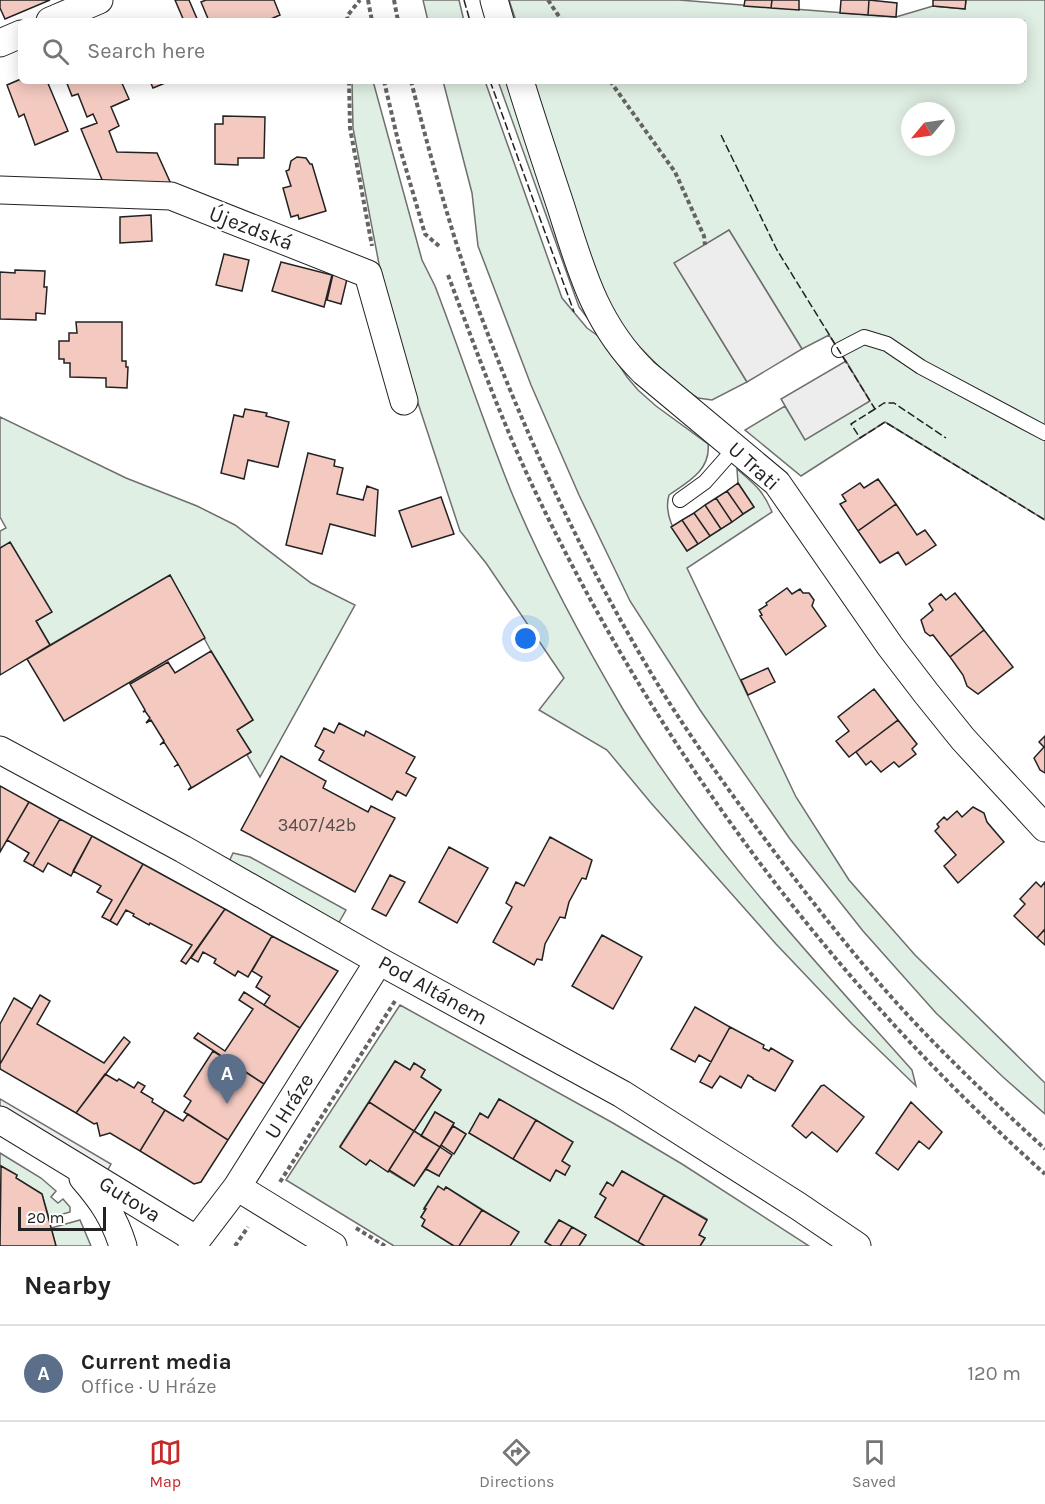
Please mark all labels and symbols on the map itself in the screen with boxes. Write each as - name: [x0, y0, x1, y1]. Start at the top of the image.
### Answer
- north arrow: [901, 102, 955, 156]
- street label: Újezdská: [206, 201, 296, 255]
- street label: U Trati: [723, 437, 785, 495]
- your location: [511, 624, 540, 653]
- house number: 3407/42b: [278, 814, 356, 836]
- street label: Pod Altánem: [374, 950, 492, 1030]
- pin: A: [208, 1054, 246, 1104]
- street label: U Hráze: [260, 1069, 318, 1143]
- street label: Gutova: [95, 1171, 165, 1227]
- scale bar: [18, 1204, 106, 1232]

